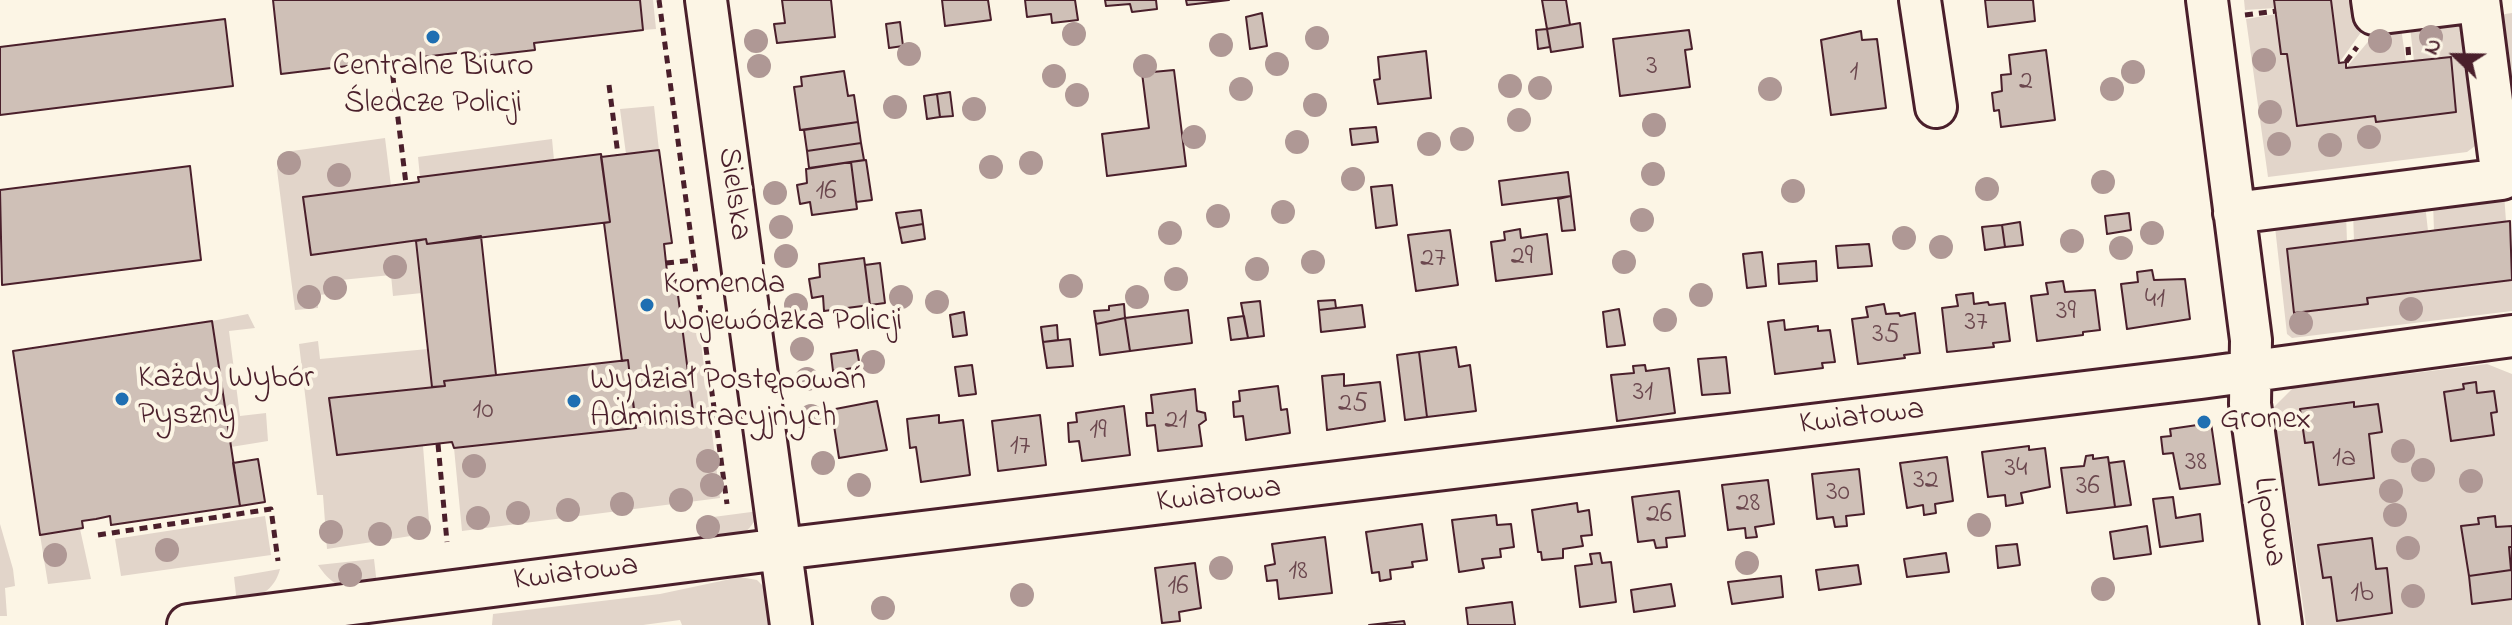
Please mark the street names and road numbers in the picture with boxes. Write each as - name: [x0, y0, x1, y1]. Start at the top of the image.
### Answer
- street label: Sielska: [706, 145, 758, 243]
- street label: Kwiatowa: [1798, 392, 1926, 446]
- street label: Kwiatowa: [1155, 470, 1283, 524]
- street label: Lipowa: [2242, 475, 2292, 569]
- street label: Kwiatowa: [512, 548, 640, 602]

